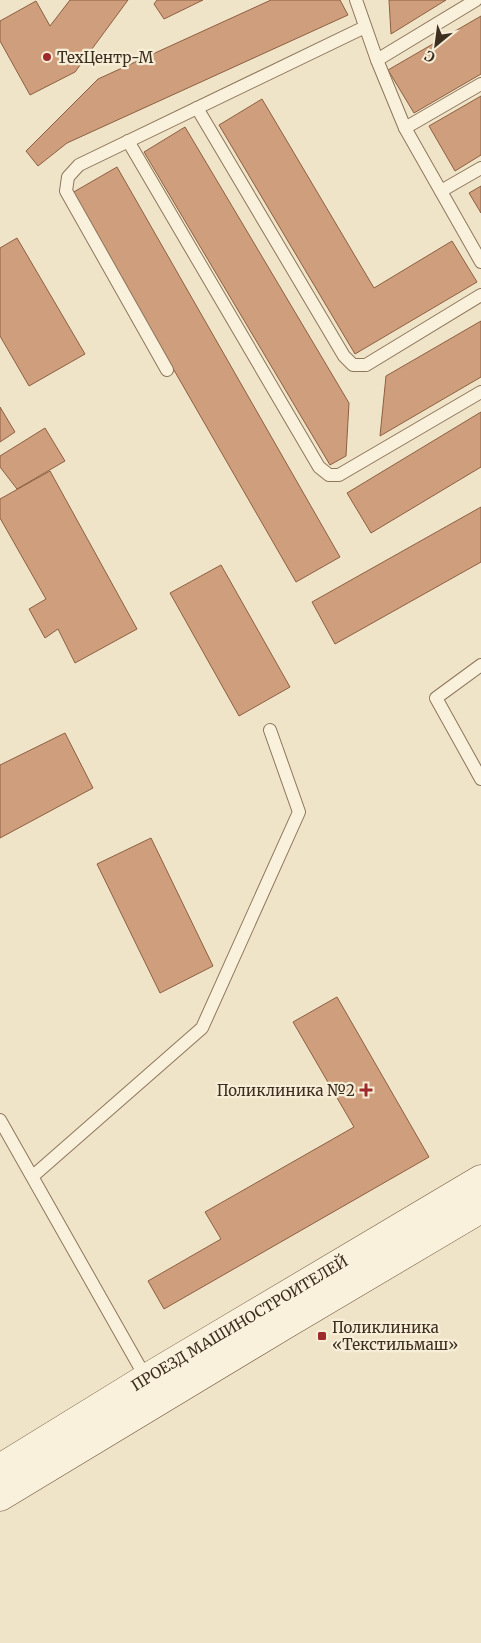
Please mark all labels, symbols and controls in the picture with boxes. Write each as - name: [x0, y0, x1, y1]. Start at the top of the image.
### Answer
- north arrow: [411, 20, 461, 70]
- text: С: [421, 46, 438, 66]
- place label: ТехЦентр-М: [57, 48, 154, 67]
- marker: ТехЦентр-М: [41, 51, 53, 63]
- place label: Поликлиника №2: [217, 1081, 355, 1100]
- marker: Поликлиника №2: [359, 1083, 373, 1097]
- street label: ПРОЕЗД МАШИНОСТРОИТЕЛЕЙ: [127, 1250, 351, 1394]
- place label: Поликлиника «Текстильмаш»: [332, 1318, 458, 1354]
- marker: Поликлиника «Текстильмаш»: [316, 1330, 328, 1342]

